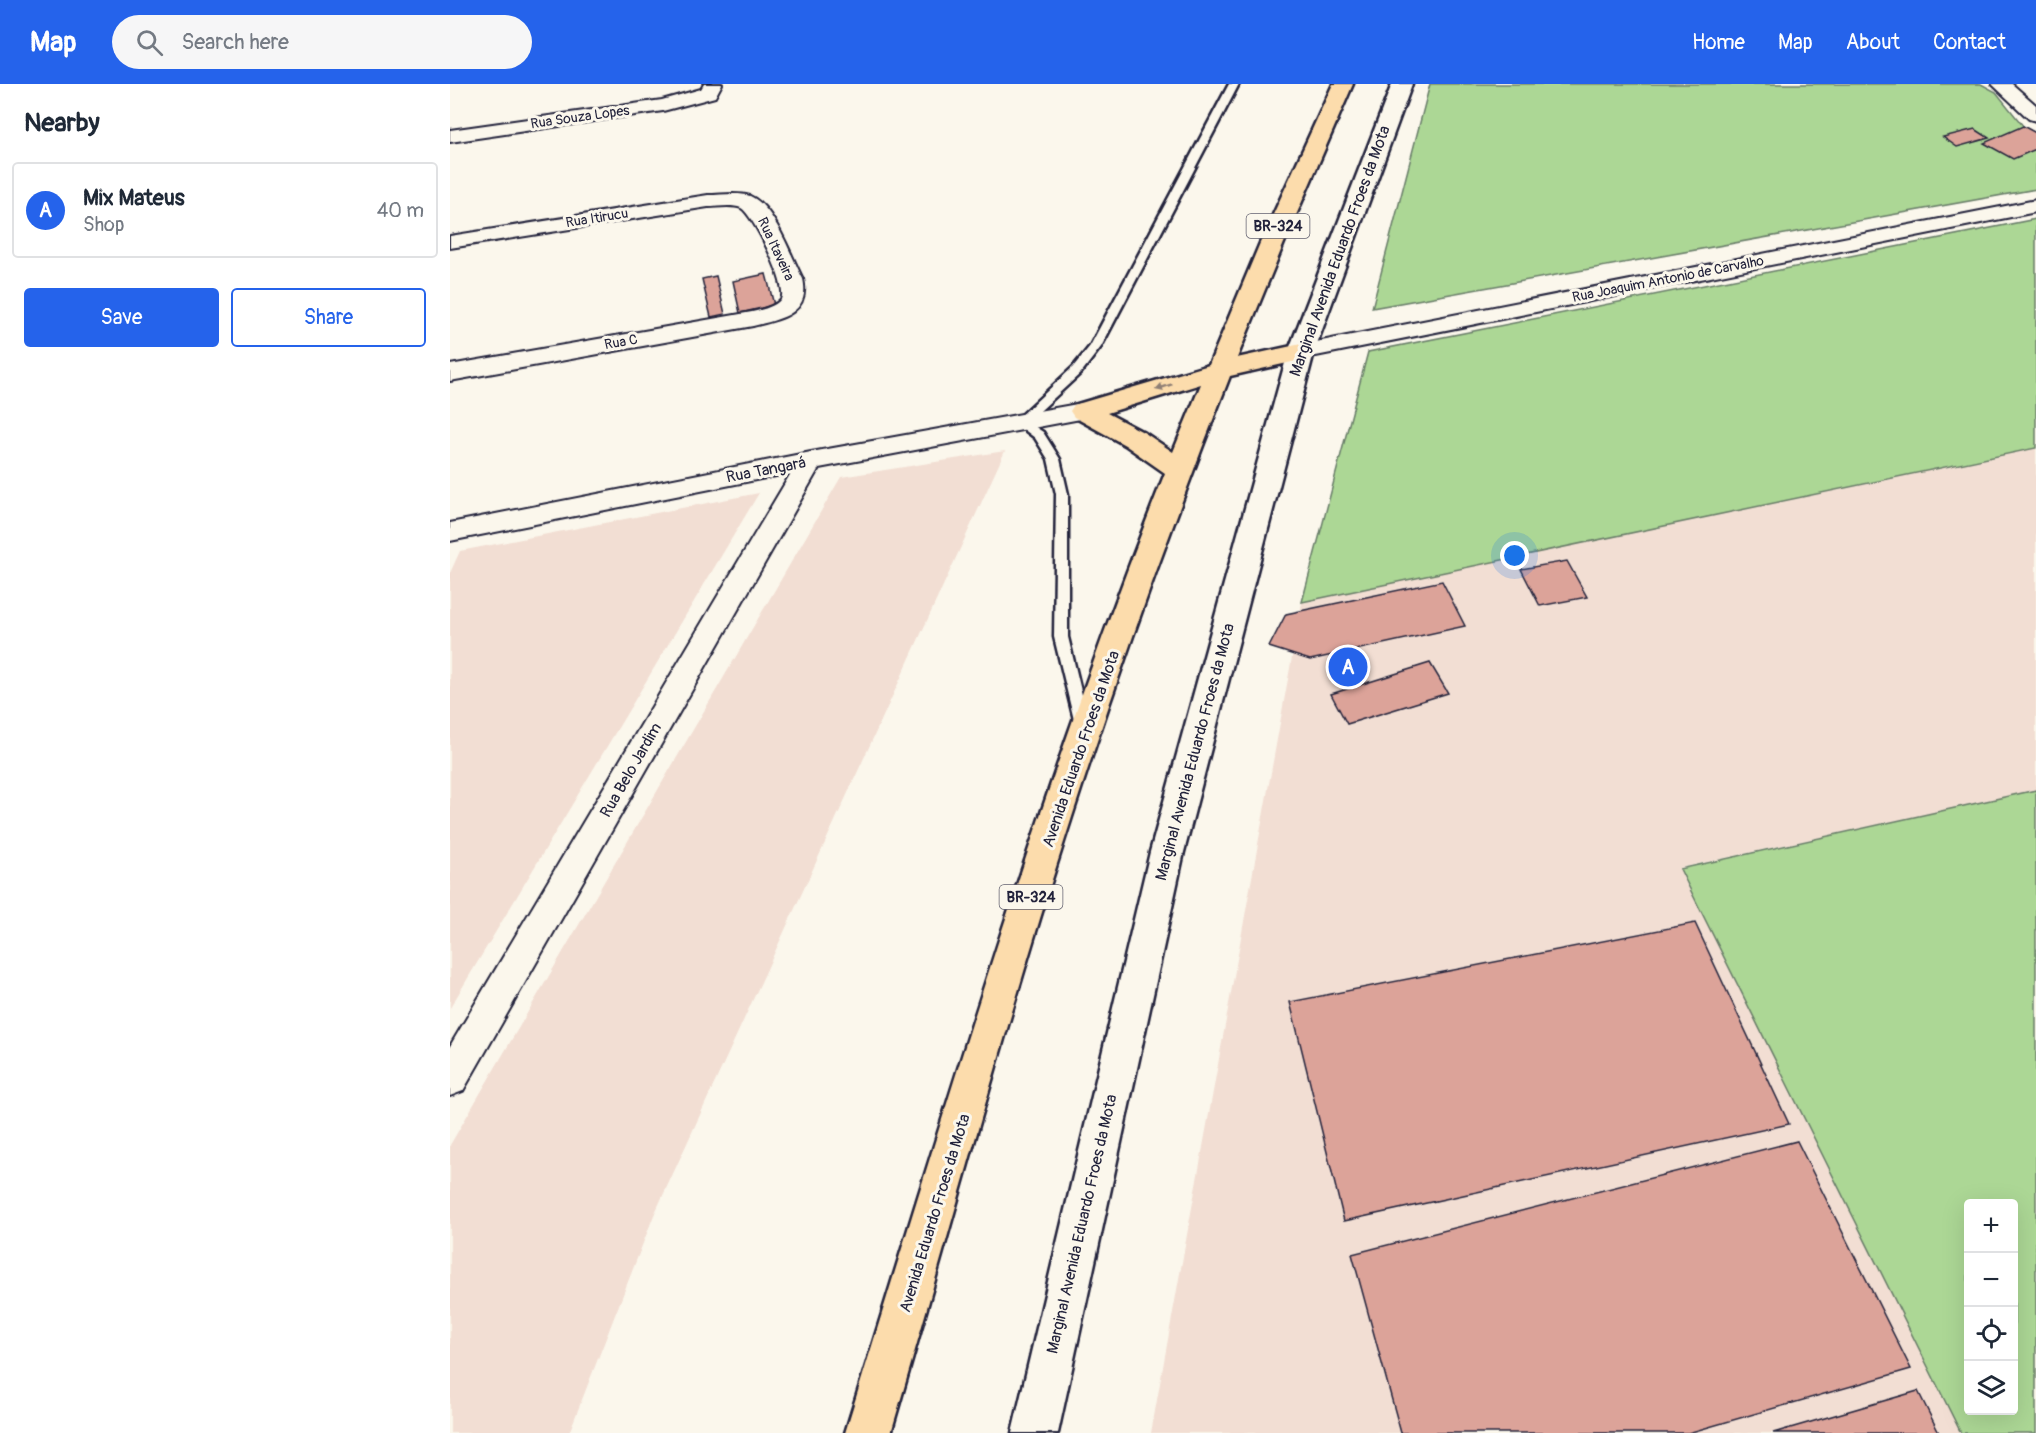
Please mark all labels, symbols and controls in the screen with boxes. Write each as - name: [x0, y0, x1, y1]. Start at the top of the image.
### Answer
- search box: [112, 15, 532, 69]
- text: Map: [30, 25, 76, 60]
- icon: search: [133, 26, 166, 59]
- text: Search here: [181, 28, 289, 56]
- text: Home: [1692, 29, 1745, 56]
- text: Map: [1778, 29, 1813, 56]
- text: About: [1846, 29, 1900, 56]
- text: Contact: [1933, 29, 2006, 56]
- street label: Rua Souza Lopes: [530, 102, 631, 132]
- text: Nearby: [24, 107, 100, 139]
- street label: Marginal Avenida Eduardo Froes da Mota: [1285, 123, 1395, 379]
- text: Mix Mateus: [83, 184, 185, 212]
- text: A: [39, 198, 52, 223]
- text: 40 m: [377, 198, 424, 223]
- street label: Rua Itirucu: [565, 205, 629, 231]
- text: Shop: [83, 212, 124, 237]
- road number: BR-324: [1246, 214, 1310, 238]
- street label: Rua Itaveira: [754, 215, 798, 283]
- street label: Rua Joaquim Antonio de Carvalho: [1571, 252, 1766, 306]
- button: Save: [24, 288, 219, 347]
- button: Share: [231, 288, 426, 347]
- street label: Rua C: [603, 331, 639, 353]
- one-way arrow: [1155, 383, 1173, 393]
- street label: Rua Tangará: [724, 452, 808, 488]
- your location: [1500, 541, 1529, 570]
- street label: Marginal Avenida Eduardo Froes da Mota: [1151, 621, 1239, 883]
- pin: A: [1328, 644, 1368, 690]
- street label: Avenida Eduardo Froes da Mota: [1038, 648, 1124, 850]
- street label: Rua Belo Jardim: [596, 719, 666, 821]
- road number: BR-324: [1000, 885, 1062, 909]
- street label: Marginal Avenida Eduardo Froes da Mota: [1042, 1092, 1122, 1356]
- street label: Avenida Eduardo Froes da Mota: [895, 1111, 975, 1315]
- map controls: [1964, 1199, 2018, 1415]
- button: +: [1964, 1199, 2018, 1253]
- button: −: [1964, 1253, 2018, 1307]
- button: locate: [1964, 1307, 2018, 1361]
- button: layers: [1964, 1361, 2018, 1415]

